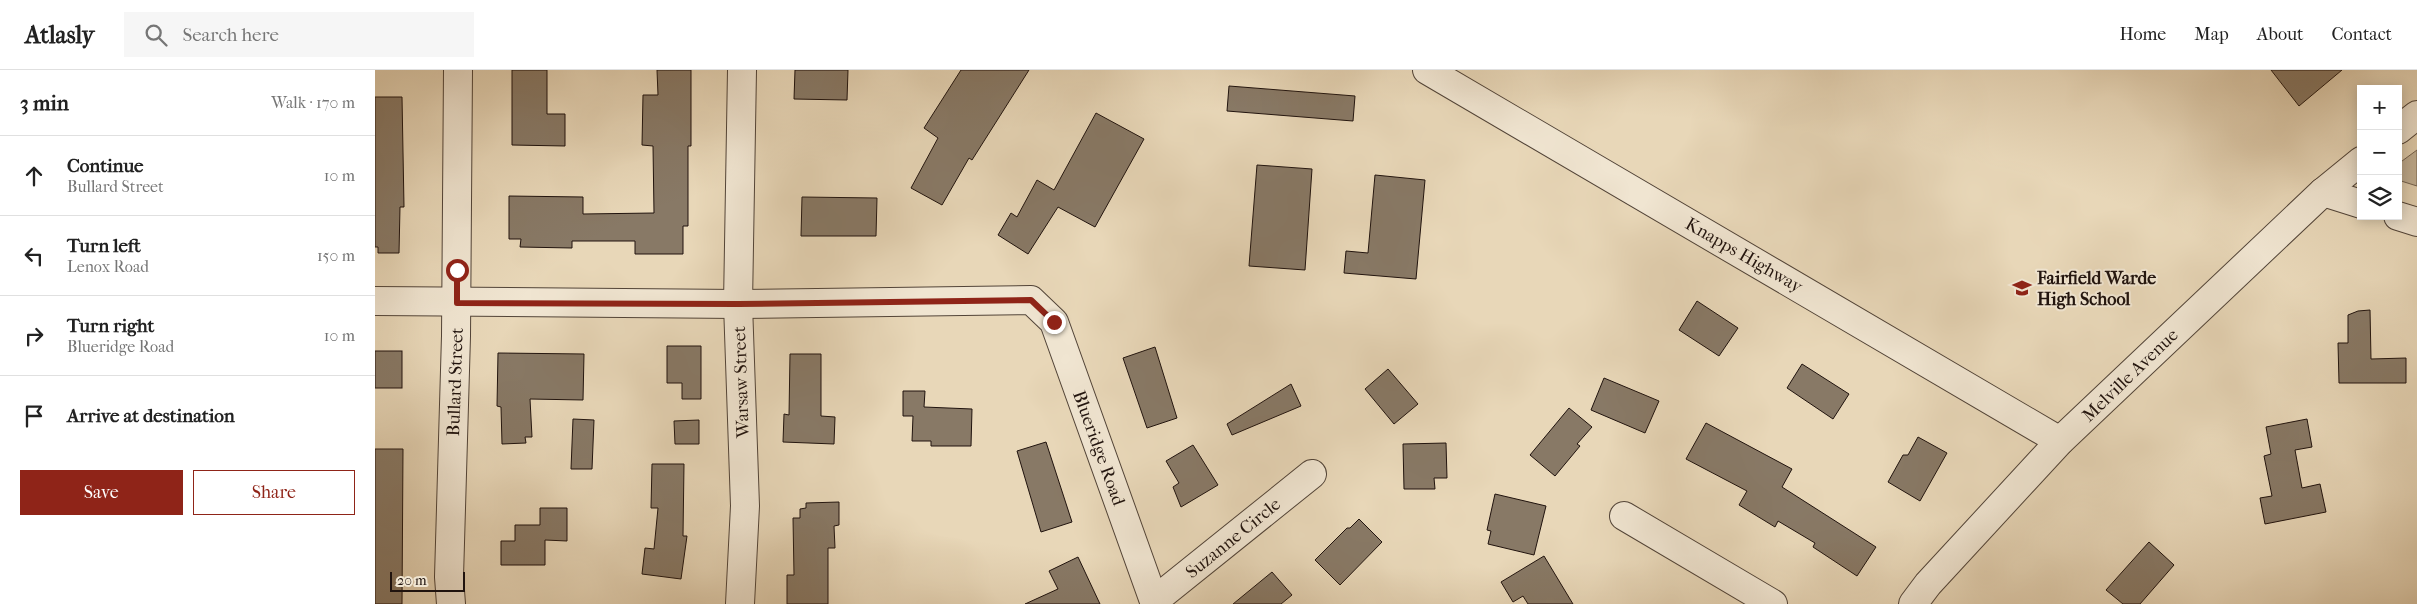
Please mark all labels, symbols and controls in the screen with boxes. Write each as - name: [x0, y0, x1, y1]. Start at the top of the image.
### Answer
- search box: [124, 12, 474, 57]
- text: Atlasly: [25, 21, 94, 49]
- icon: search: [142, 21, 170, 49]
- text: Search here: [182, 24, 279, 46]
- text: Home: [2119, 24, 2166, 45]
- text: Map: [2194, 24, 2229, 45]
- text: About: [2257, 24, 2303, 45]
- text: Contact: [2331, 24, 2392, 45]
- map controls: [2357, 85, 2402, 220]
- button: +: [2357, 85, 2402, 130]
- text: 3 min: [20, 91, 69, 115]
- text: Walk · 170 m: [271, 93, 355, 112]
- button: −: [2357, 130, 2402, 175]
- text: Continue: [67, 155, 143, 177]
- icon: ahead: [20, 162, 48, 190]
- text: 10 m: [324, 166, 355, 185]
- button: layers: [2357, 175, 2402, 220]
- text: Bullard Street: [67, 177, 164, 196]
- street label: Knapps Highway: [1682, 213, 1807, 298]
- text: Turn left: [67, 235, 141, 257]
- icon: left: [20, 242, 48, 270]
- text: 150 m: [317, 246, 355, 265]
- text: Lenox Road: [67, 257, 149, 276]
- route start: [446, 259, 469, 282]
- place label: Fairfield Warde High School: [2036, 268, 2156, 310]
- school or university icon: Fairfield Warde High School: [2011, 277, 2033, 299]
- route end: [1043, 311, 1066, 334]
- text: Turn right: [67, 315, 154, 337]
- icon: right: [20, 322, 48, 350]
- street label: Melville Avenue: [2078, 324, 2183, 426]
- street label: Warsaw Street: [729, 325, 754, 439]
- text: 10 m: [324, 326, 355, 345]
- street label: Bullard Street: [443, 327, 468, 437]
- text: Blueridge Road: [67, 337, 174, 356]
- street label: Blueridge Road: [1068, 388, 1129, 509]
- icon: arrive: [20, 402, 48, 430]
- text: Arrive at destination: [67, 405, 235, 427]
- button: Save: [20, 470, 183, 515]
- button: Share: [193, 470, 355, 515]
- street label: Suzanne Circle: [1182, 494, 1285, 583]
- scale bar: [390, 569, 465, 592]
- text: 20 m: [397, 572, 427, 589]

